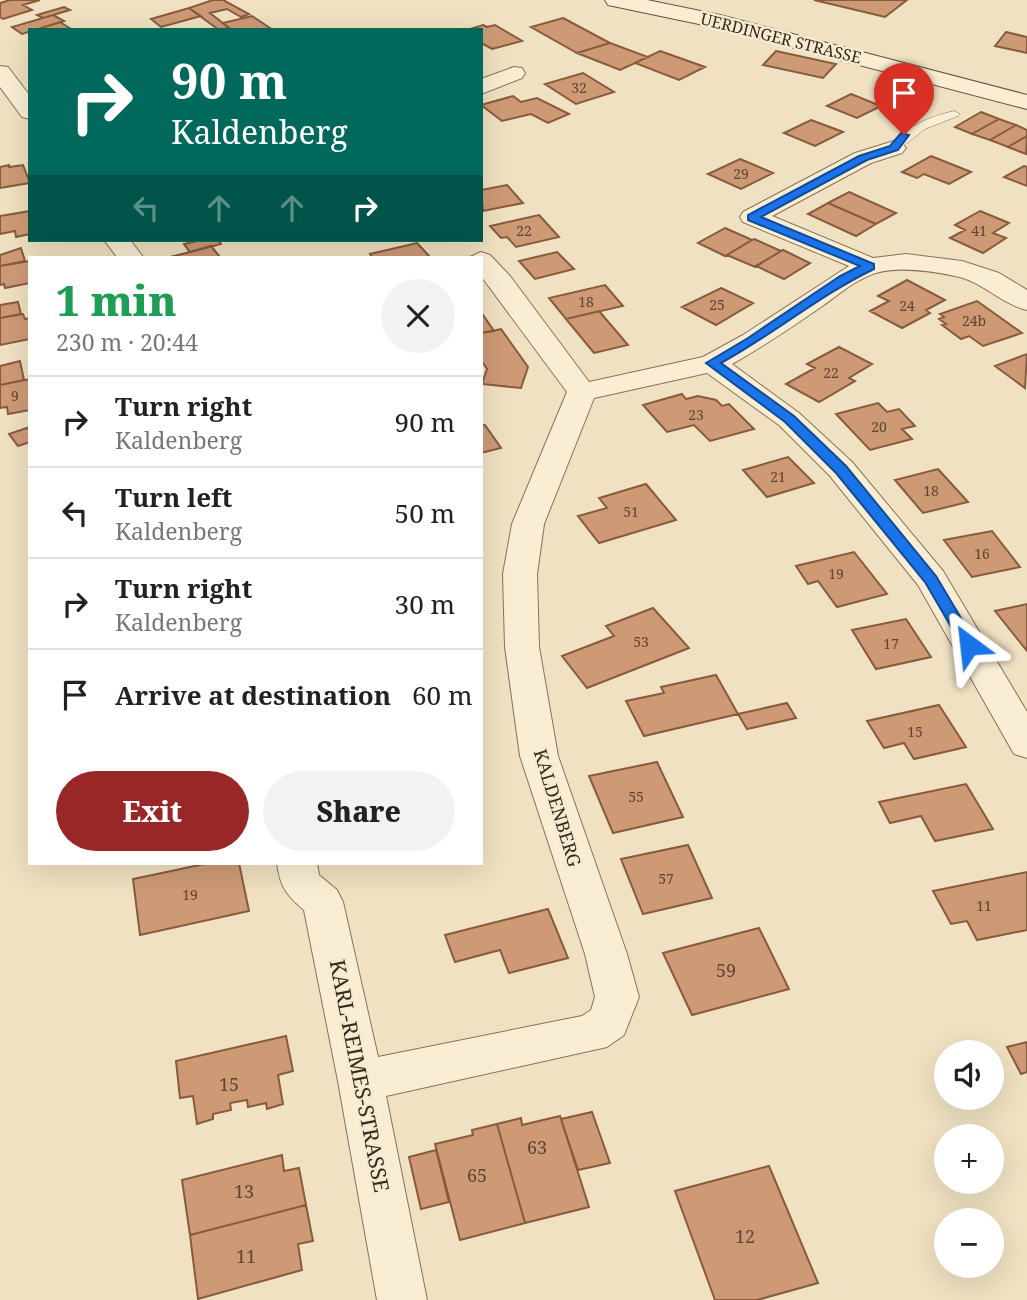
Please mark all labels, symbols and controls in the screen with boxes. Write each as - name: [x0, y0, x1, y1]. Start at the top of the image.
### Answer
- street label: UERDINGER STRASSE: [698, 7, 864, 69]
- text: 90 m: [171, 47, 287, 113]
- icon: right: [56, 56, 147, 147]
- pin: [874, 63, 934, 135]
- icon: arrive: [885, 74, 923, 112]
- house number: 32: [571, 78, 587, 97]
- text: Kaldenberg: [171, 110, 348, 153]
- house number: 29: [733, 164, 749, 183]
- icon: left: [127, 189, 165, 227]
- icon: ahead: [200, 189, 238, 227]
- icon: ahead: [273, 189, 311, 227]
- icon: right: [346, 189, 384, 227]
- house number: 22: [516, 221, 532, 240]
- house number: 41: [971, 221, 987, 240]
- text: 1 min: [56, 271, 177, 328]
- button: close: [381, 279, 455, 353]
- house number: 18: [578, 292, 594, 311]
- house number: 25: [709, 295, 725, 314]
- house number: 24: [899, 296, 915, 315]
- house number: 24b: [962, 311, 986, 330]
- text: 230 m · 20:44: [56, 326, 198, 358]
- house number: 22: [823, 363, 839, 382]
- house number: 9: [11, 386, 19, 405]
- text: Turn right: [115, 388, 252, 424]
- icon: right: [56, 403, 94, 441]
- text: 90 m: [395, 404, 455, 440]
- house number: 23: [688, 405, 704, 424]
- house number: 20: [871, 417, 887, 436]
- text: Kaldenberg: [115, 424, 242, 456]
- house number: 21: [770, 467, 786, 486]
- text: Turn left: [115, 479, 232, 515]
- house number: 18: [923, 481, 939, 500]
- icon: left: [56, 494, 94, 532]
- text: 50 m: [395, 495, 455, 531]
- house number: 51: [623, 502, 639, 521]
- text: Kaldenberg: [115, 515, 242, 547]
- house number: 16: [974, 544, 990, 563]
- house number: 19: [828, 564, 844, 583]
- text: Turn right: [115, 570, 252, 606]
- icon: right: [56, 585, 94, 623]
- text: 30 m: [395, 586, 455, 622]
- text: Kaldenberg: [115, 606, 242, 638]
- position arrow: [932, 608, 1006, 682]
- house number: 53: [633, 632, 649, 651]
- house number: 17: [883, 634, 899, 653]
- icon: arrive: [56, 676, 94, 714]
- text: Arrive at destination: [115, 677, 391, 713]
- text: 60 m: [412, 677, 472, 713]
- house number: 15: [907, 722, 923, 741]
- street label: KALDENBERG: [529, 746, 587, 870]
- button: Exit: [56, 771, 249, 851]
- button: Share: [263, 771, 455, 851]
- house number: 55: [628, 787, 644, 806]
- house number: 57: [658, 869, 674, 888]
- house number: 19: [182, 885, 198, 904]
- house number: 11: [976, 896, 992, 915]
- street label: KARL-REIMES-STRASSE: [324, 957, 396, 1195]
- house number: 59: [716, 958, 736, 982]
- map controls: [934, 1040, 1004, 1278]
- button: sound: [934, 1040, 1004, 1110]
- house number: 15: [219, 1072, 239, 1096]
- button: +: [934, 1124, 1004, 1194]
- house number: 63: [527, 1135, 547, 1159]
- house number: 65: [467, 1163, 487, 1187]
- house number: 13: [234, 1179, 254, 1203]
- button: −: [934, 1208, 1004, 1278]
- house number: 12: [735, 1224, 755, 1248]
- house number: 11: [236, 1244, 256, 1268]

